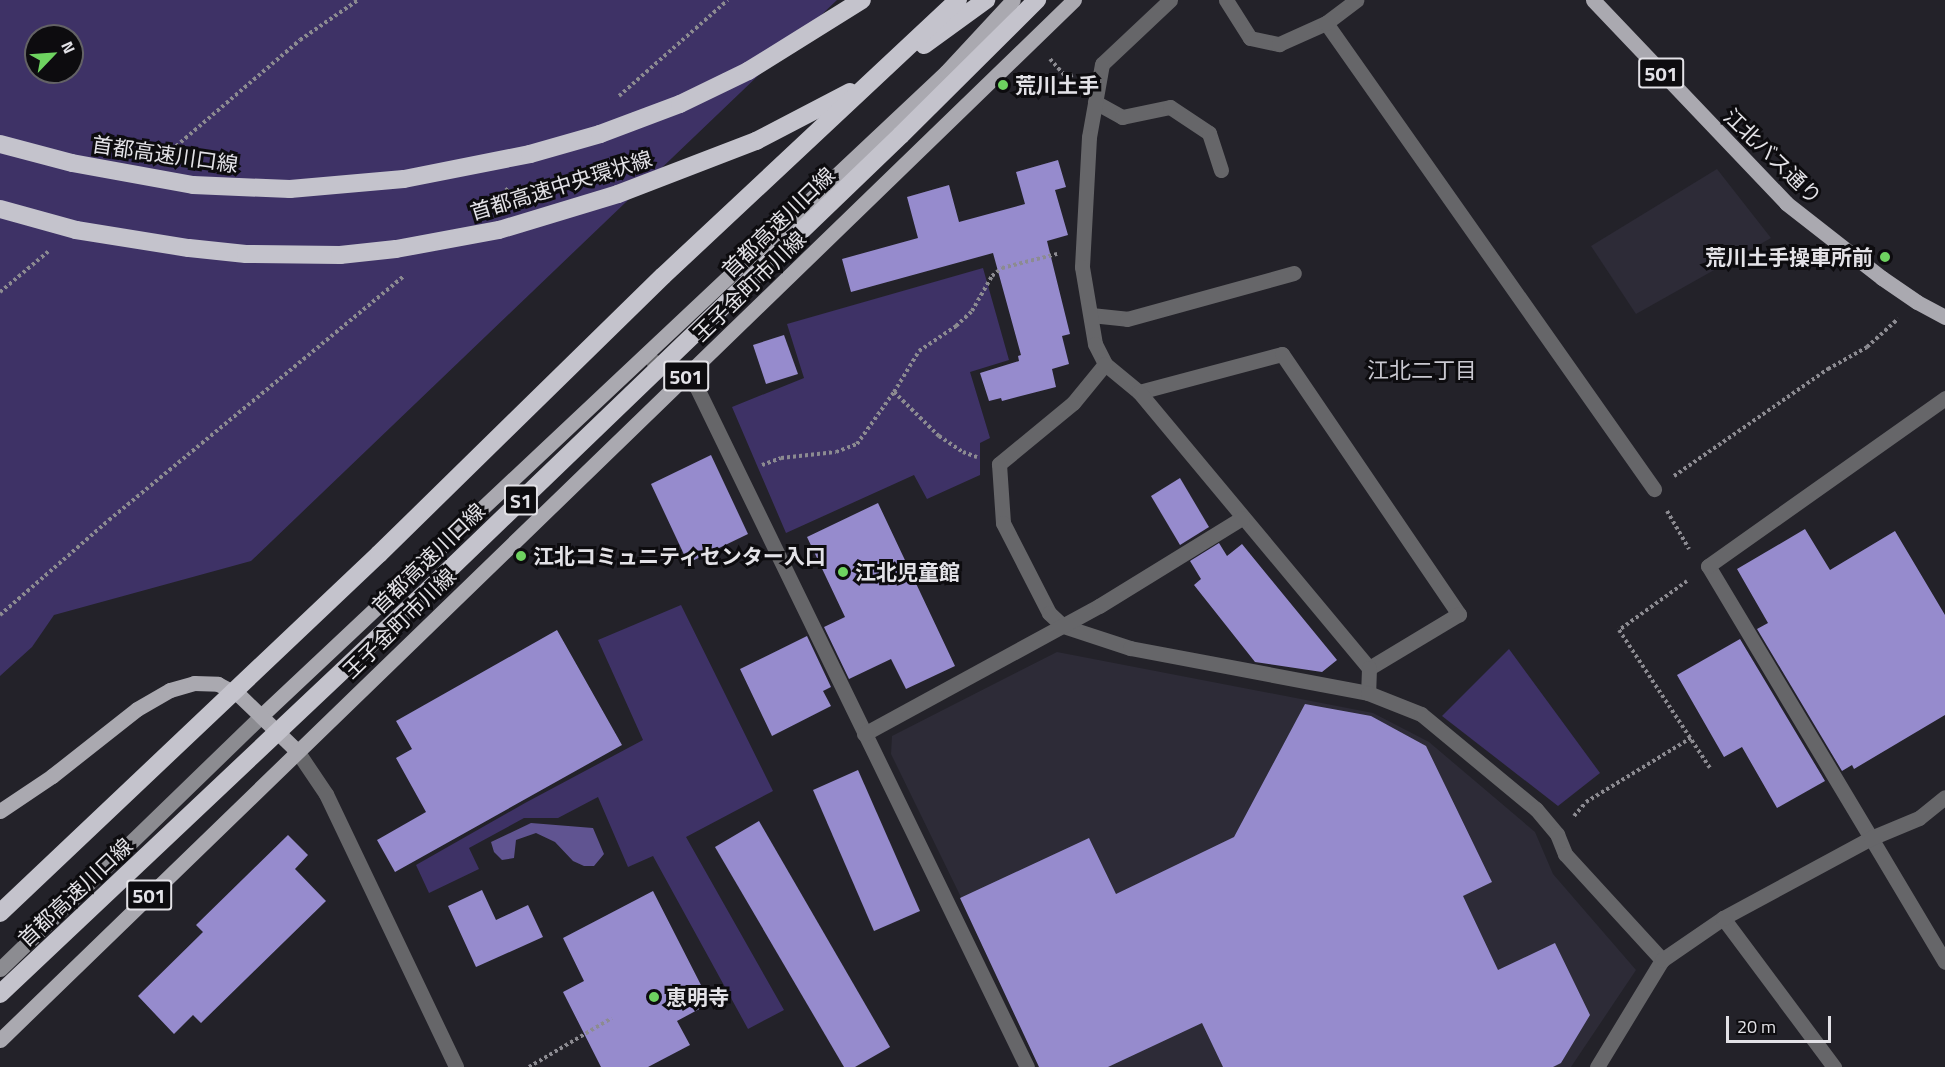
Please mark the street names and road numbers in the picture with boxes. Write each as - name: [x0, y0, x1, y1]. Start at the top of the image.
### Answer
- road number: 501: [1637, 56, 1685, 90]
- street label: 江北バス通り: [1719, 103, 1827, 209]
- street label: 首都高速川口線: [90, 131, 240, 177]
- street label: 首都高速中央環状線: [467, 145, 655, 225]
- street label: 首都高速川口線: [716, 162, 840, 282]
- street label: 王子金町市川線: [687, 226, 811, 346]
- road number: 501: [662, 359, 710, 393]
- road number: S1: [503, 483, 539, 517]
- street label: 首都高速川口線: [366, 498, 490, 618]
- street label: 王子金町市川線: [337, 563, 461, 683]
- street label: 首都高速川口線: [13, 833, 137, 951]
- road number: 501: [125, 878, 173, 912]

